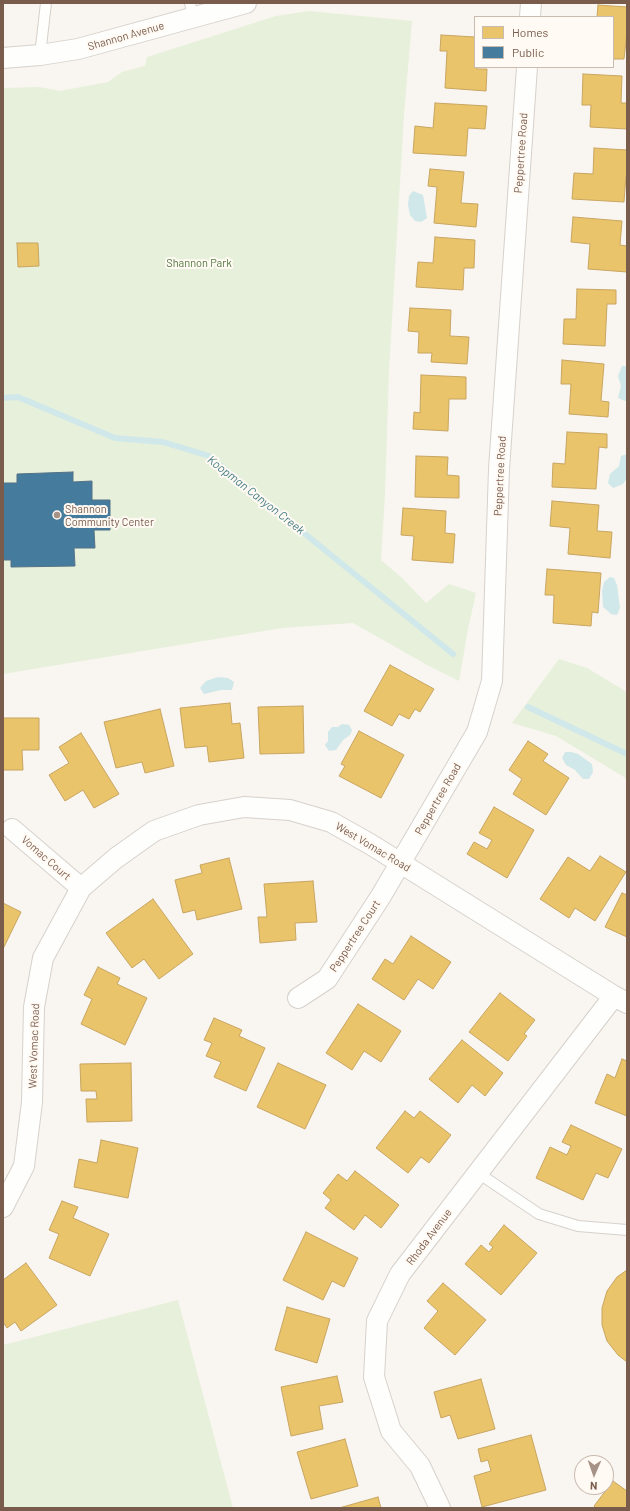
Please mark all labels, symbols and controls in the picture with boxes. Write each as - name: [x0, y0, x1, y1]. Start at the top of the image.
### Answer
- legend: [474, 16, 614, 68]
- street label: Shannon Avenue: [86, 19, 166, 53]
- text: Homes: [512, 25, 548, 39]
- text: Public: [512, 45, 544, 59]
- street label: Peppertree Road: [512, 112, 530, 194]
- park label: Shannon Park: [166, 256, 232, 270]
- street label: Peppertree Road: [491, 435, 509, 517]
- water label: Koopman Canyon Creek: [204, 452, 308, 538]
- place label: Shannon Community Center: [65, 502, 154, 528]
- marker: Shannon Community Center: [52, 510, 62, 520]
- street label: Peppertree Road: [412, 761, 464, 837]
- street label: West Vomac Road: [333, 819, 413, 875]
- street label: Vomac Court: [19, 833, 73, 883]
- street label: Peppertree Court: [327, 898, 383, 974]
- street label: West Vomac Road: [26, 1003, 42, 1089]
- street label: Rhoda Avenue: [403, 1206, 455, 1268]
- north arrow: [574, 1455, 614, 1495]
- text: N: [590, 1480, 597, 1493]

